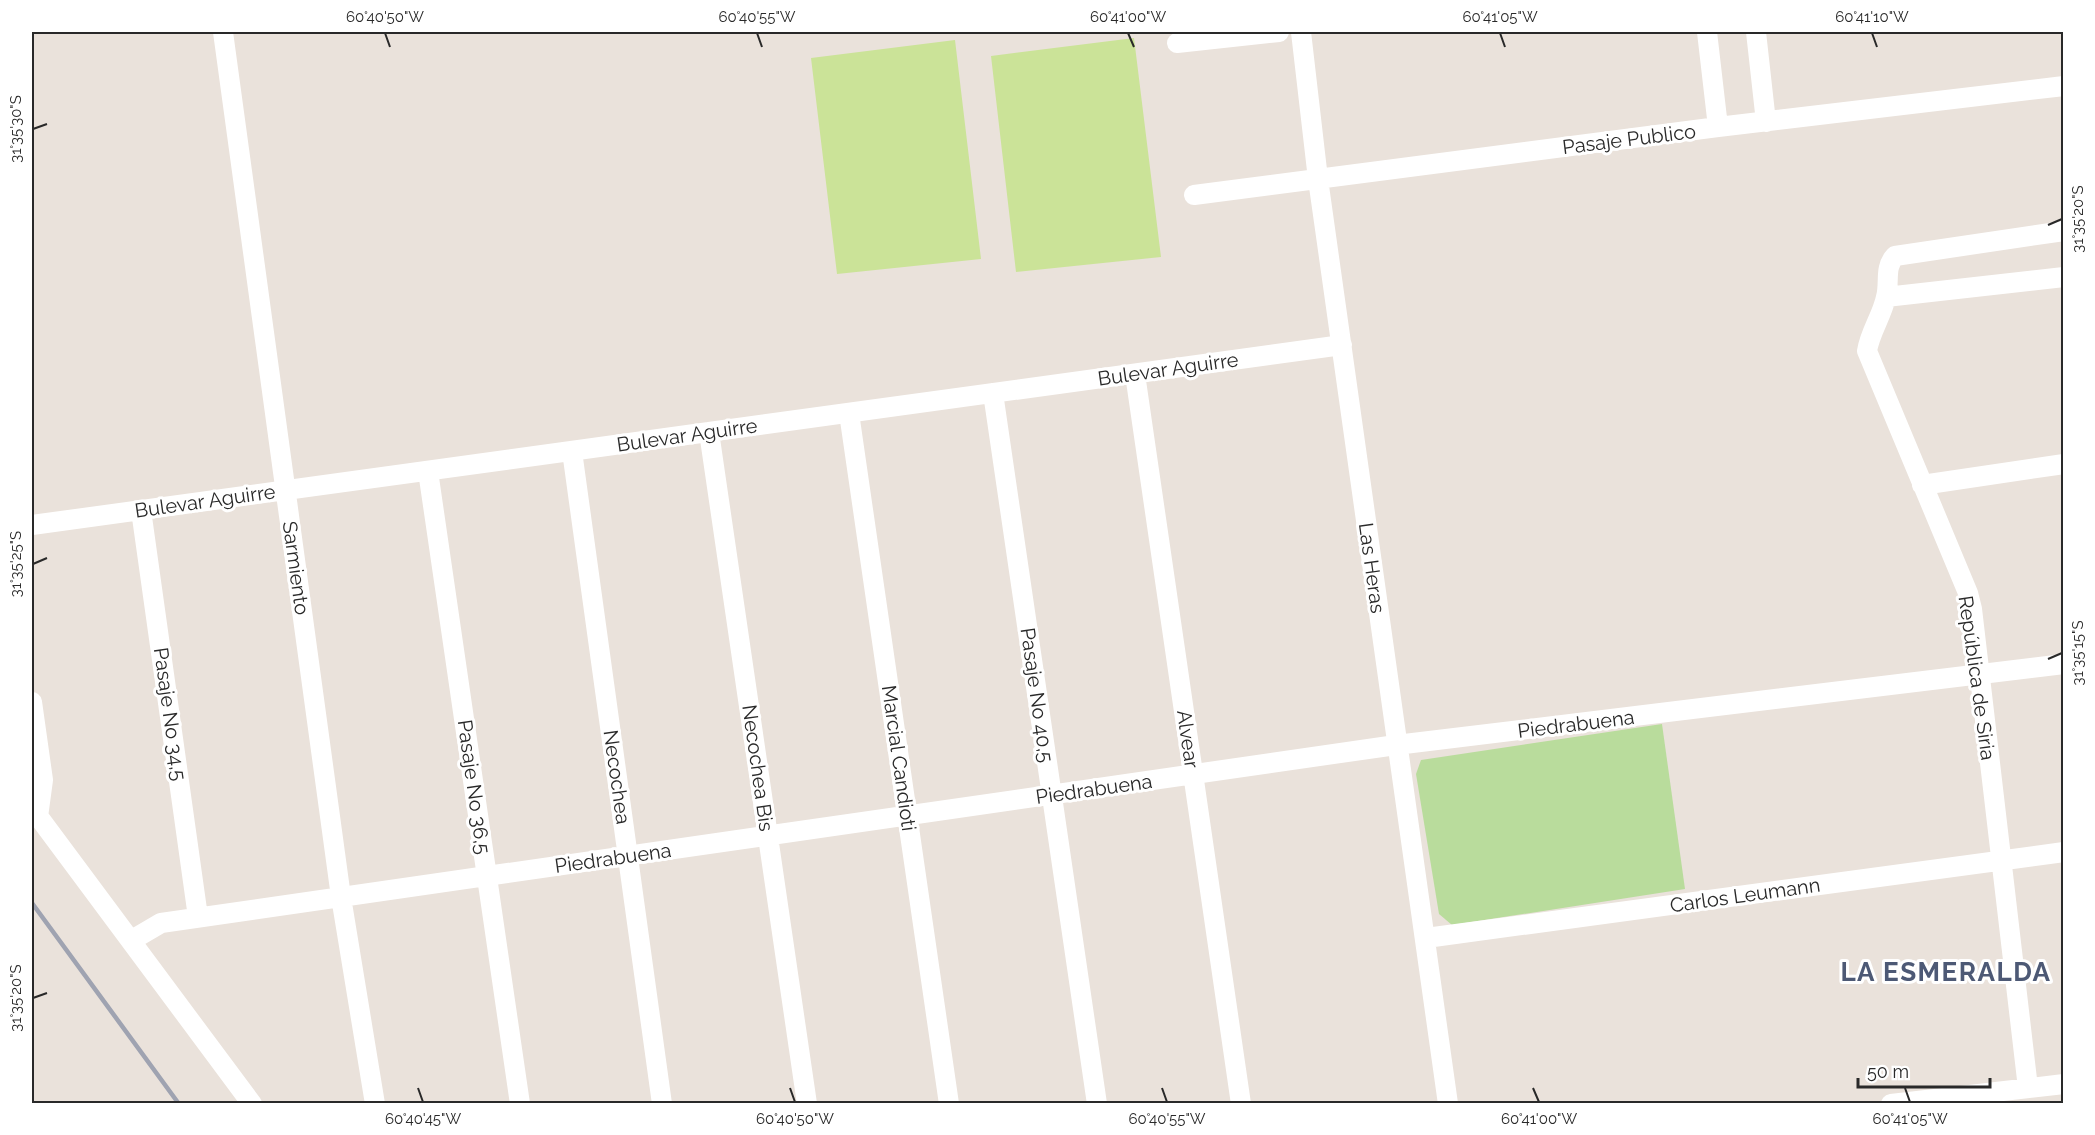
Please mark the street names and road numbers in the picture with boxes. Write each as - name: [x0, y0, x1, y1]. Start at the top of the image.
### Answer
- street label: Pasaje Publico: [1561, 119, 1697, 159]
- street label: Bulevar Aguirre: [1096, 347, 1240, 391]
- street label: Bulevar Aguirre: [615, 413, 759, 457]
- street label: Bulevar Aguirre: [133, 479, 277, 523]
- street label: Sarmiento: [278, 520, 314, 617]
- street label: Las Heras: [1354, 521, 1390, 615]
- street label: República de Siria: [1954, 594, 2000, 762]
- street label: Pasaje No 40,5: [1016, 626, 1058, 764]
- street label: Pasaje No 34,5: [149, 646, 191, 782]
- street label: Marcial Candioti: [877, 683, 921, 833]
- street label: Necochea Bis: [737, 703, 779, 833]
- street label: Piedrabuena: [1516, 705, 1636, 743]
- street label: Alvear: [1172, 708, 1204, 770]
- street label: Pasaje No 36,5: [453, 718, 495, 856]
- street label: Necochea: [599, 728, 635, 826]
- street label: Piedrabuena: [1034, 769, 1154, 809]
- street label: Piedrabuena: [553, 838, 673, 878]
- street label: Carlos Leumann: [1668, 873, 1822, 917]

